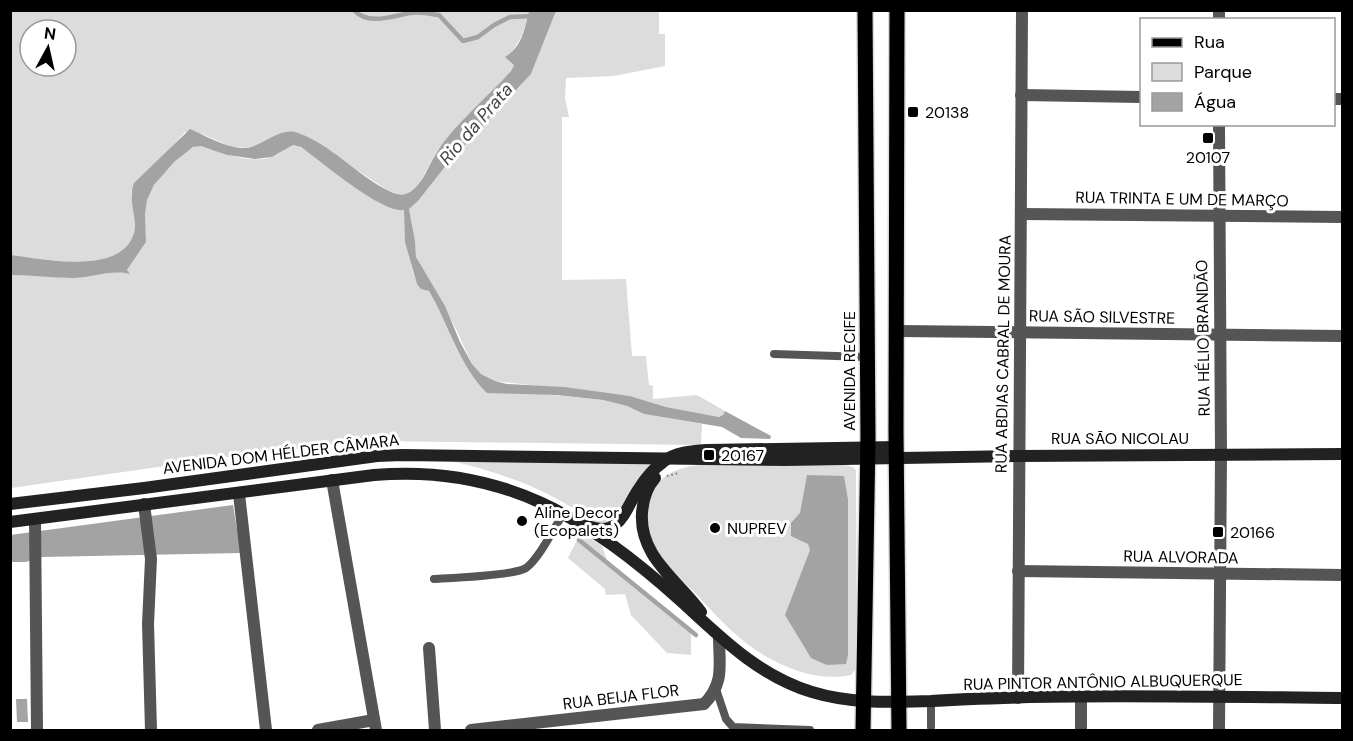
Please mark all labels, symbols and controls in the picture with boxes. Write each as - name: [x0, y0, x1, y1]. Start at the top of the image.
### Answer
- north arrow: [18, 18, 78, 78]
- legend: [1140, 18, 1335, 126]
- text: N: [43, 22, 57, 45]
- text: Rua: [1194, 30, 1225, 54]
- text: Parque: [1194, 60, 1252, 84]
- water label: Rio da Prata: [434, 78, 518, 170]
- text: Água: [1194, 90, 1236, 114]
- place label: 20138: [925, 102, 969, 123]
- marker: 20138: [906, 105, 920, 119]
- marker: 20107: [1201, 131, 1215, 145]
- place label: 20107: [1186, 147, 1230, 168]
- street label: RUA TRINTA E UM DE MARÇO: [1075, 187, 1289, 211]
- street label: RUA ABDIAS CABRAL DE MOURA: [990, 234, 1016, 473]
- street label: RUA HÉLIO BRANDÃO: [1191, 260, 1215, 416]
- street label: RUA SÃO SILVESTRE: [1029, 305, 1175, 329]
- street label: AVENIDA RECIFE: [839, 311, 860, 431]
- street label: RUA SÃO NICOLAU: [1051, 428, 1189, 449]
- street label: AVENIDA DOM HÉLDER CÂMARA: [162, 429, 401, 479]
- place label: 20167: [721, 445, 764, 466]
- marker: 20167: [702, 448, 716, 462]
- place label: Aline Decor (Ecopalets): [534, 502, 619, 541]
- marker: Aline Decor (Ecopalets): [515, 514, 529, 528]
- place label: NUPREV: [727, 518, 787, 539]
- marker: NUPREV: [708, 521, 722, 535]
- place label: 20166: [1230, 522, 1275, 543]
- marker: 20166: [1211, 525, 1225, 539]
- street label: RUA ALVORADA: [1123, 545, 1239, 569]
- street label: RUA PINTOR ANTÔNIO ALBUQUERQUE: [963, 669, 1243, 695]
- street label: RUA BEIJA FLOR: [562, 679, 680, 715]

